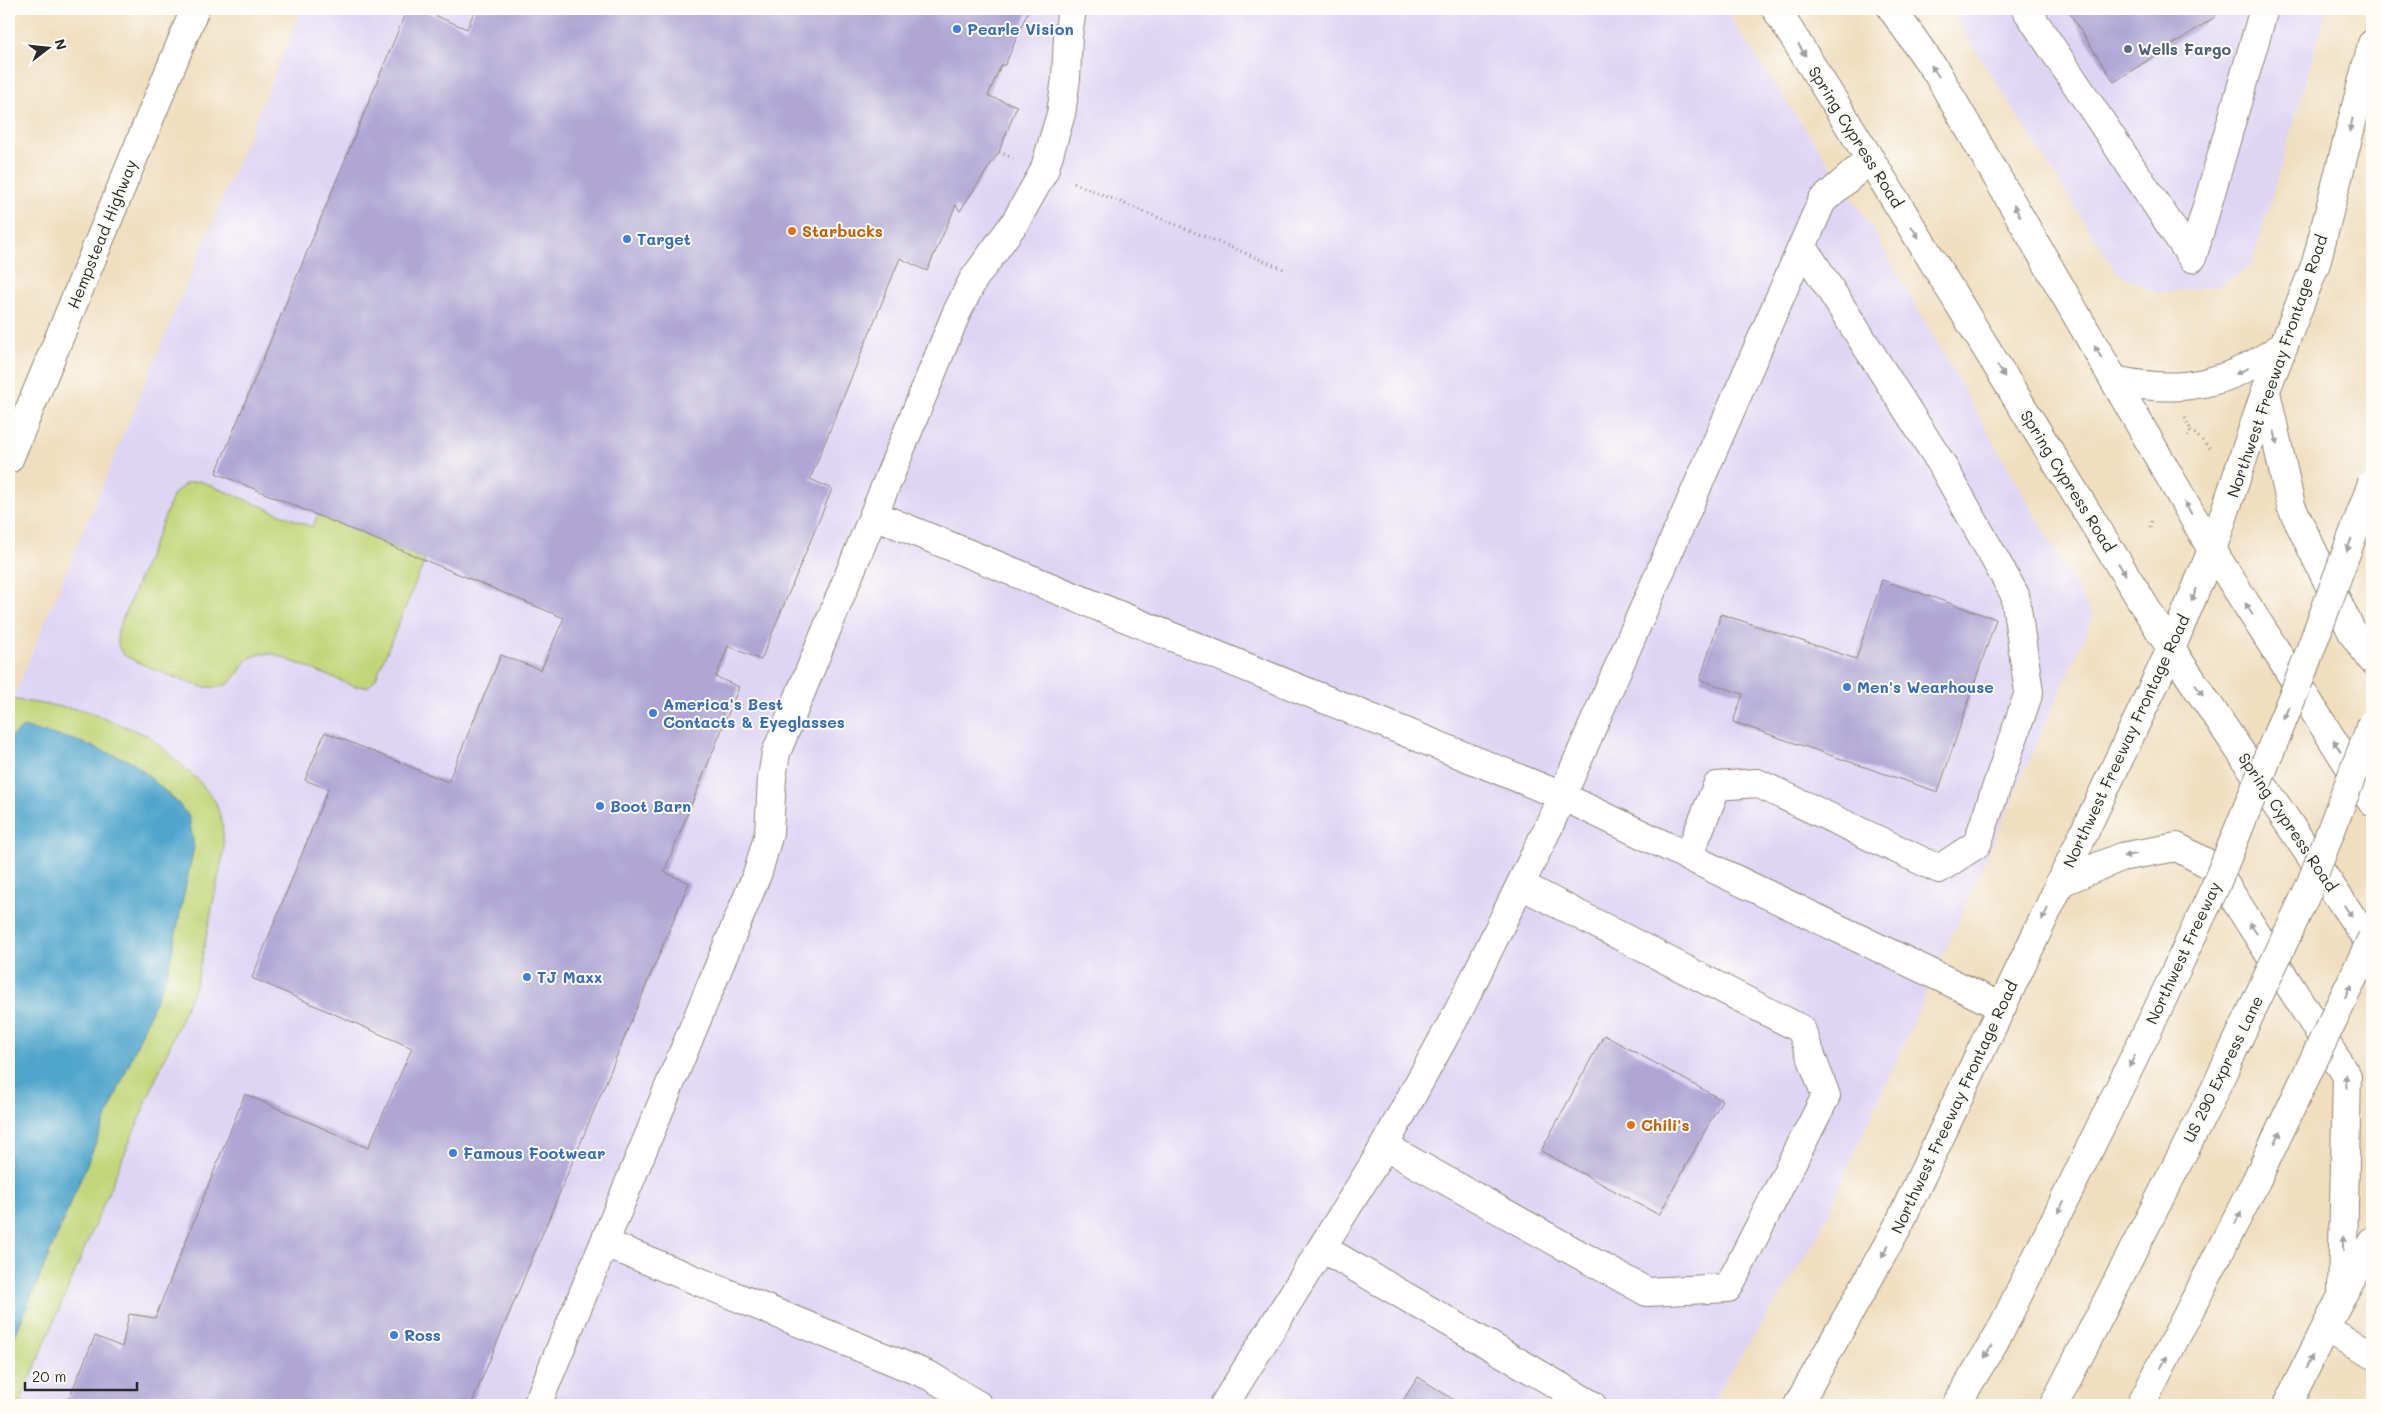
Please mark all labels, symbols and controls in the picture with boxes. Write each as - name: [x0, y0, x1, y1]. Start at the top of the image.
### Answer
- place label: Pearle Vision: [967, 18, 1074, 39]
- north arrow: [22, 22, 72, 72]
- marker: Pearle Vision: [951, 23, 963, 35]
- text: N: [50, 37, 72, 52]
- place label: Wells Fargo: [2138, 38, 2232, 59]
- one-way arrow: [1797, 43, 1806, 57]
- marker: Wells Fargo: [2122, 43, 2134, 55]
- street label: Spring Cypress Road: [1804, 62, 1909, 211]
- one-way arrow: [1930, 64, 1940, 77]
- one-way arrow: [2347, 117, 2355, 132]
- street label: Hempstead Highway: [62, 156, 141, 312]
- one-way arrow: [2012, 205, 2021, 218]
- place label: Starbucks: [802, 220, 883, 241]
- marker: Starbucks: [786, 225, 798, 237]
- one-way arrow: [1911, 226, 1920, 239]
- place label: Target: [637, 228, 691, 249]
- street label: Northwest Freeway Frontage Road: [2222, 232, 2332, 500]
- marker: Target: [621, 233, 633, 245]
- one-way arrow: [2093, 346, 2102, 359]
- one-way arrow: [1996, 364, 2005, 377]
- one-way arrow: [2235, 367, 2249, 375]
- street label: Spring Cypress Road: [2016, 406, 2121, 555]
- one-way arrow: [2272, 430, 2280, 445]
- one-way arrow: [2183, 501, 2192, 515]
- one-way arrow: [2345, 538, 2353, 553]
- one-way arrow: [2118, 562, 2127, 576]
- one-way arrow: [2189, 588, 2197, 602]
- one-way arrow: [2245, 602, 2254, 615]
- street label: Northwest Freeway Frontage Road: [2058, 611, 2194, 871]
- place label: Men's Wearhouse: [1857, 676, 1994, 697]
- marker: Men's Wearhouse: [1841, 681, 1853, 693]
- one-way arrow: [2194, 683, 2204, 696]
- place label: America's Best Contacts & Eyeglasses: [663, 693, 845, 732]
- one-way arrow: [2281, 706, 2289, 721]
- marker: America's Best Contacts & Eyeglasses: [647, 707, 659, 719]
- one-way arrow: [2332, 739, 2341, 753]
- street label: Spring Cypress Road: [2234, 748, 2343, 895]
- place label: Boot Barn: [610, 795, 691, 816]
- marker: Boot Barn: [594, 800, 606, 812]
- one-way arrow: [2121, 852, 2137, 860]
- street label: Northwest Freeway: [2140, 878, 2225, 1028]
- one-way arrow: [2343, 905, 2353, 918]
- one-way arrow: [2040, 907, 2048, 921]
- one-way arrow: [2248, 922, 2258, 935]
- place label: TJ Maxx: [537, 966, 602, 987]
- marker: TJ Maxx: [521, 971, 533, 983]
- street label: Northwest Freeway Frontage Road: [1886, 977, 2022, 1237]
- one-way arrow: [2344, 984, 2352, 998]
- street label: US 290 Express Lane: [2178, 992, 2267, 1146]
- one-way arrow: [2128, 1054, 2136, 1068]
- one-way arrow: [2342, 1073, 2350, 1089]
- place label: Chili's: [1641, 1114, 1690, 1135]
- marker: Chili's: [1625, 1119, 1637, 1131]
- one-way arrow: [2274, 1130, 2282, 1145]
- place label: Famous Footwear: [463, 1142, 605, 1163]
- marker: Famous Footwear: [447, 1147, 459, 1159]
- one-way arrow: [2057, 1200, 2065, 1214]
- one-way arrow: [2234, 1211, 2242, 1225]
- one-way arrow: [2339, 1235, 2347, 1251]
- one-way arrow: [1880, 1244, 1889, 1257]
- place label: Ross: [404, 1324, 441, 1345]
- marker: Ross: [388, 1329, 400, 1341]
- one-way arrow: [1984, 1345, 1993, 1359]
- one-way arrow: [2160, 1355, 2168, 1369]
- one-way arrow: [2305, 1355, 2313, 1369]
- scale bar: [25, 1359, 138, 1391]
- text: 20 m: [32, 1366, 66, 1386]

